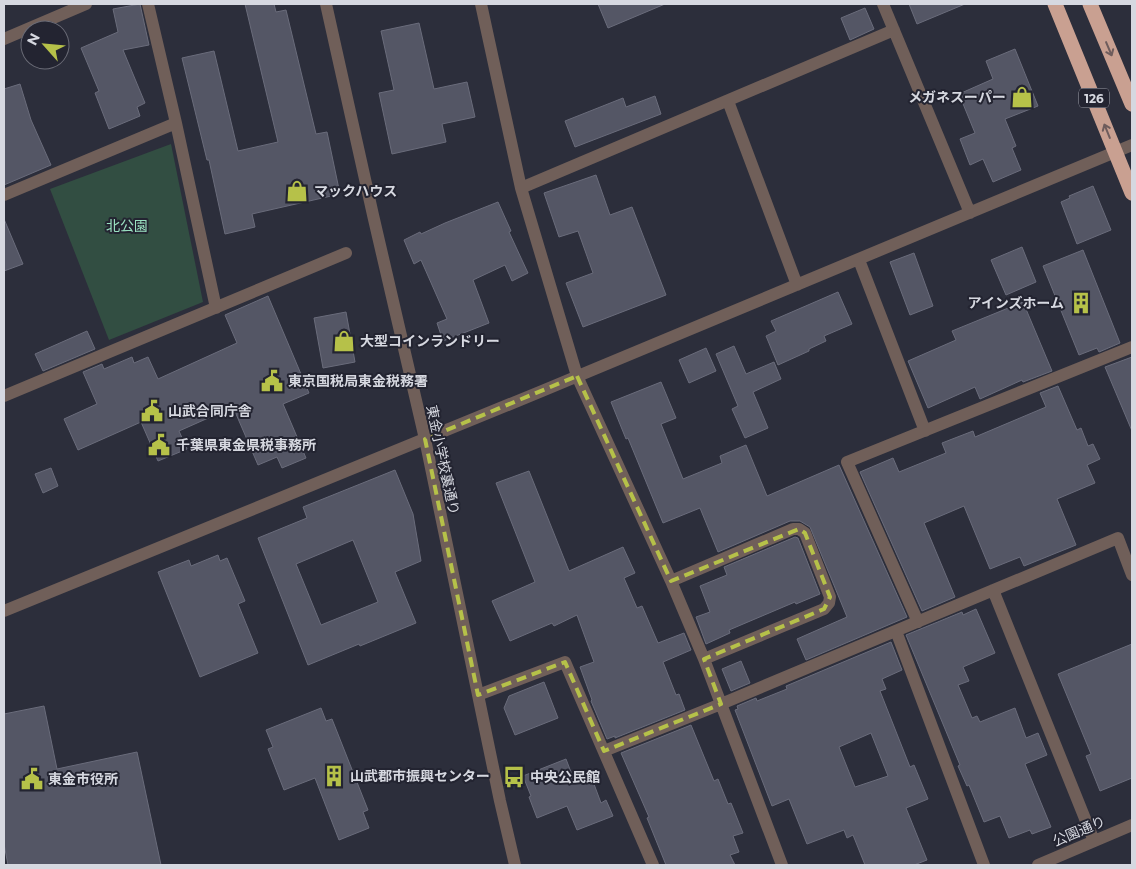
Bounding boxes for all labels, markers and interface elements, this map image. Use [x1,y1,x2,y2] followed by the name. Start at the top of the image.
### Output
[20,20,70,70] north arrow
[23,30,44,48] text: N
[1105,41,1114,56] one-way arrow
[1009,84,1035,110] shop icon: メガネスーパー
[908,88,1006,106] place label: メガネスーパー
[1079,89,1109,108] road number: 126
[1102,124,1112,139] one-way arrow
[284,178,310,204] shop icon: マックハウス
[314,182,397,200] place label: マックハウス
[106,217,148,235] park label: 北公園
[1068,290,1094,316] building icon: アインズホーム
[967,294,1064,312] place label: アインズホーム
[331,328,357,354] shop icon: 大型コインランドリー
[360,332,500,350] place label: 大型コインランドリー
[259,368,285,394] public building icon: 東京国税局東金税務署
[288,372,428,390] place label: 東京国税局東金税務署
[139,398,165,424] public building icon: 山武合同庁舎
[168,402,252,420] place label: 山武合同庁舎
[423,403,463,517] street label: 東金小学校裏通り
[146,432,172,458] public building icon: 千葉県東金県税事務所
[176,436,316,454] place label: 千葉県東金県税事務所
[321,763,347,789] building icon: 山武郡市振興センター
[501,764,527,790] bus stop icon: 中央公民館
[19,766,45,792] public building icon: 東金市役所
[350,767,490,785] place label: 山武郡市振興センター
[530,768,600,786] place label: 中央公民館
[48,770,118,788] place label: 東金市役所
[1050,812,1108,850] street label: 公園通り

